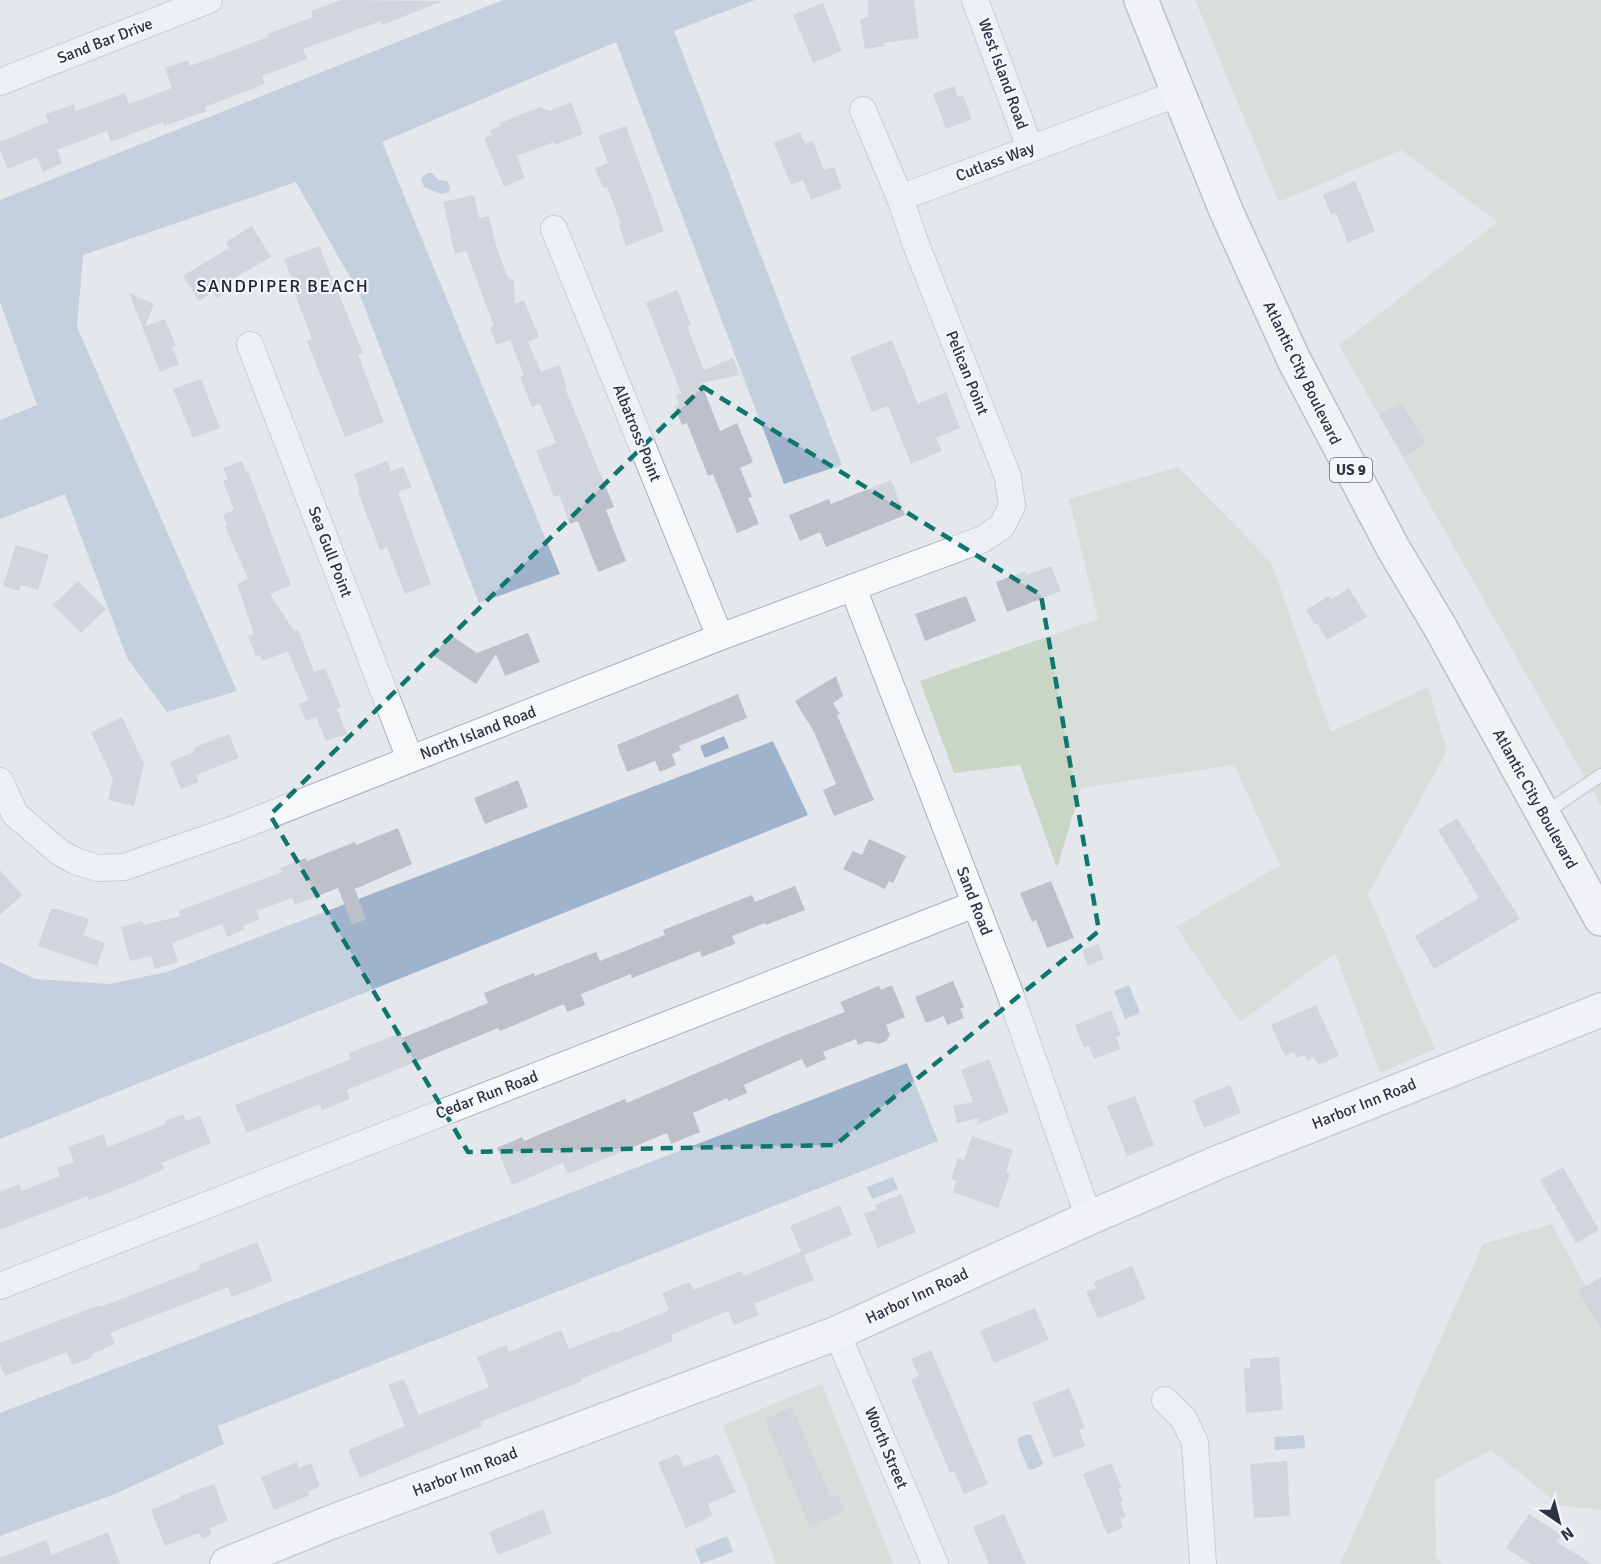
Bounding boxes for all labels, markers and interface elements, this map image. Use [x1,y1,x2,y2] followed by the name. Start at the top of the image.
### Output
[54,14,156,68] street label: Sand Bar Drive
[974,16,1032,132] street label: West Island Road
[953,138,1038,186] street label: Cutlass Way
[197,275,369,297] district label: SANDPIPER BEACH
[1259,298,1345,448] street label: Atlantic City Boulevard
[941,328,993,418] street label: Pelican Point
[608,381,666,485] street label: Albatross Point
[1330,458,1372,482] road number: US 9
[303,504,357,601] street label: Sea Gull Point
[417,702,539,764] street label: North Island Road
[1488,725,1582,873] street label: Atlantic City Boulevard
[952,864,996,938] street label: Sand Road
[433,1066,541,1124] street label: Cedar Run Road
[1309,1074,1419,1134] street label: Harbor Inn Road
[863,1264,971,1328] street label: Harbor Inn Road
[860,1404,912,1492] street label: Worth Street
[410,1443,520,1501] street label: Harbor Inn Road
[1529,1492,1589,1552] north arrow
[1557,1522,1577,1545] text: N

